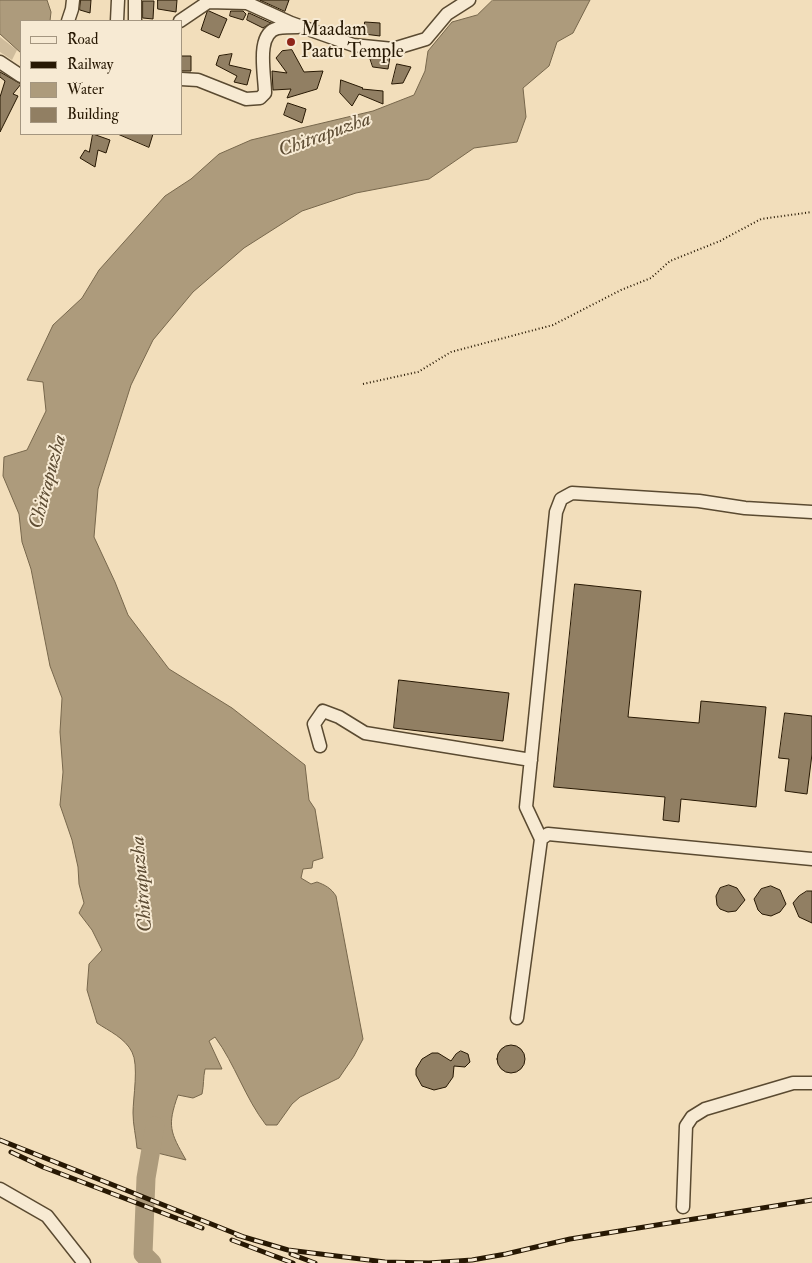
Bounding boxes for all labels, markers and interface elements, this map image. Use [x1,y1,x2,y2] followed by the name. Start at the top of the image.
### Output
[20,20,182,135] legend
[301,20,404,64] place label: Maadam Paatu Temple
[67,30,98,49] text: Road
[285,36,297,48] marker: Maadam Paatu Temple
[67,55,113,74] text: Railway
[67,80,104,99] text: Water
[67,105,119,124] text: Building
[276,108,374,164] water label: Chitrapuzha
[25,432,73,532] water label: Chitrapuzha
[127,835,159,933] water label: Chitrapuzha

